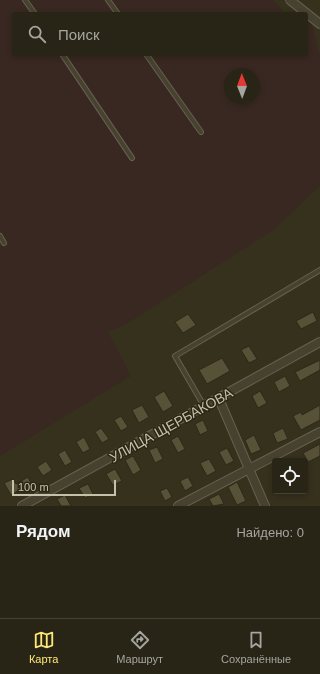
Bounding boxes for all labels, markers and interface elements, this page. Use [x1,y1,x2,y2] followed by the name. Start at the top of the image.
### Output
[12,12,308,56] search box
[26,23,48,45] icon: search
[58,26,100,43] text: Поиск
[224,68,260,104] north arrow
[107,384,236,466] street label: УЛИЦА ЩЕРБАКОВА
[272,458,308,494] map controls
[272,458,308,494] button: locate
[12,478,116,497] scale bar
[18,481,49,493] text: 100 m
[16,522,71,541] text: Рядом
[236,525,304,540] text: Найдено: 0
[29,629,58,665] tab: Карта
[116,629,163,665] tab: Маршрут
[221,629,291,665] tab: Сохранённые

